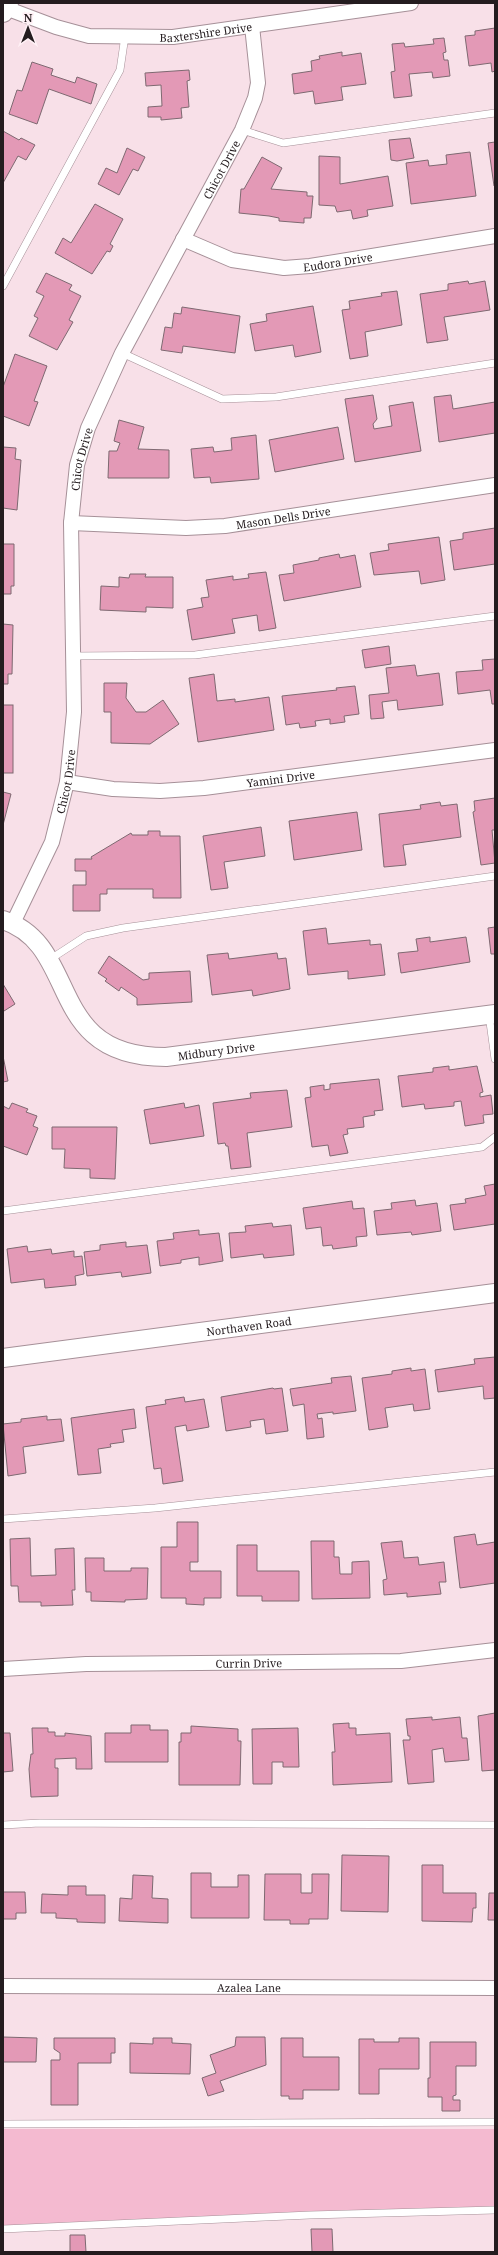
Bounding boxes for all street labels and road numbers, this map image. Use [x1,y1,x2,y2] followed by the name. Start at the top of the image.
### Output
[159,18,253,44] street label: Baxtershire Drive
[199,137,243,201] street label: Chicot Drive
[302,248,374,274] street label: Eudora Drive
[67,425,95,491] street label: Chicot Drive
[235,503,332,532] street label: Mason Dells Drive
[52,749,78,815] street label: Chicot Drive
[245,766,316,790] street label: Yamini Drive
[177,1038,256,1063] street label: Midbury Drive
[205,1312,293,1339] street label: Northaven Road
[215,1655,282,1670] street label: Currin Drive
[217,1979,281,1995] street label: Azalea Lane

